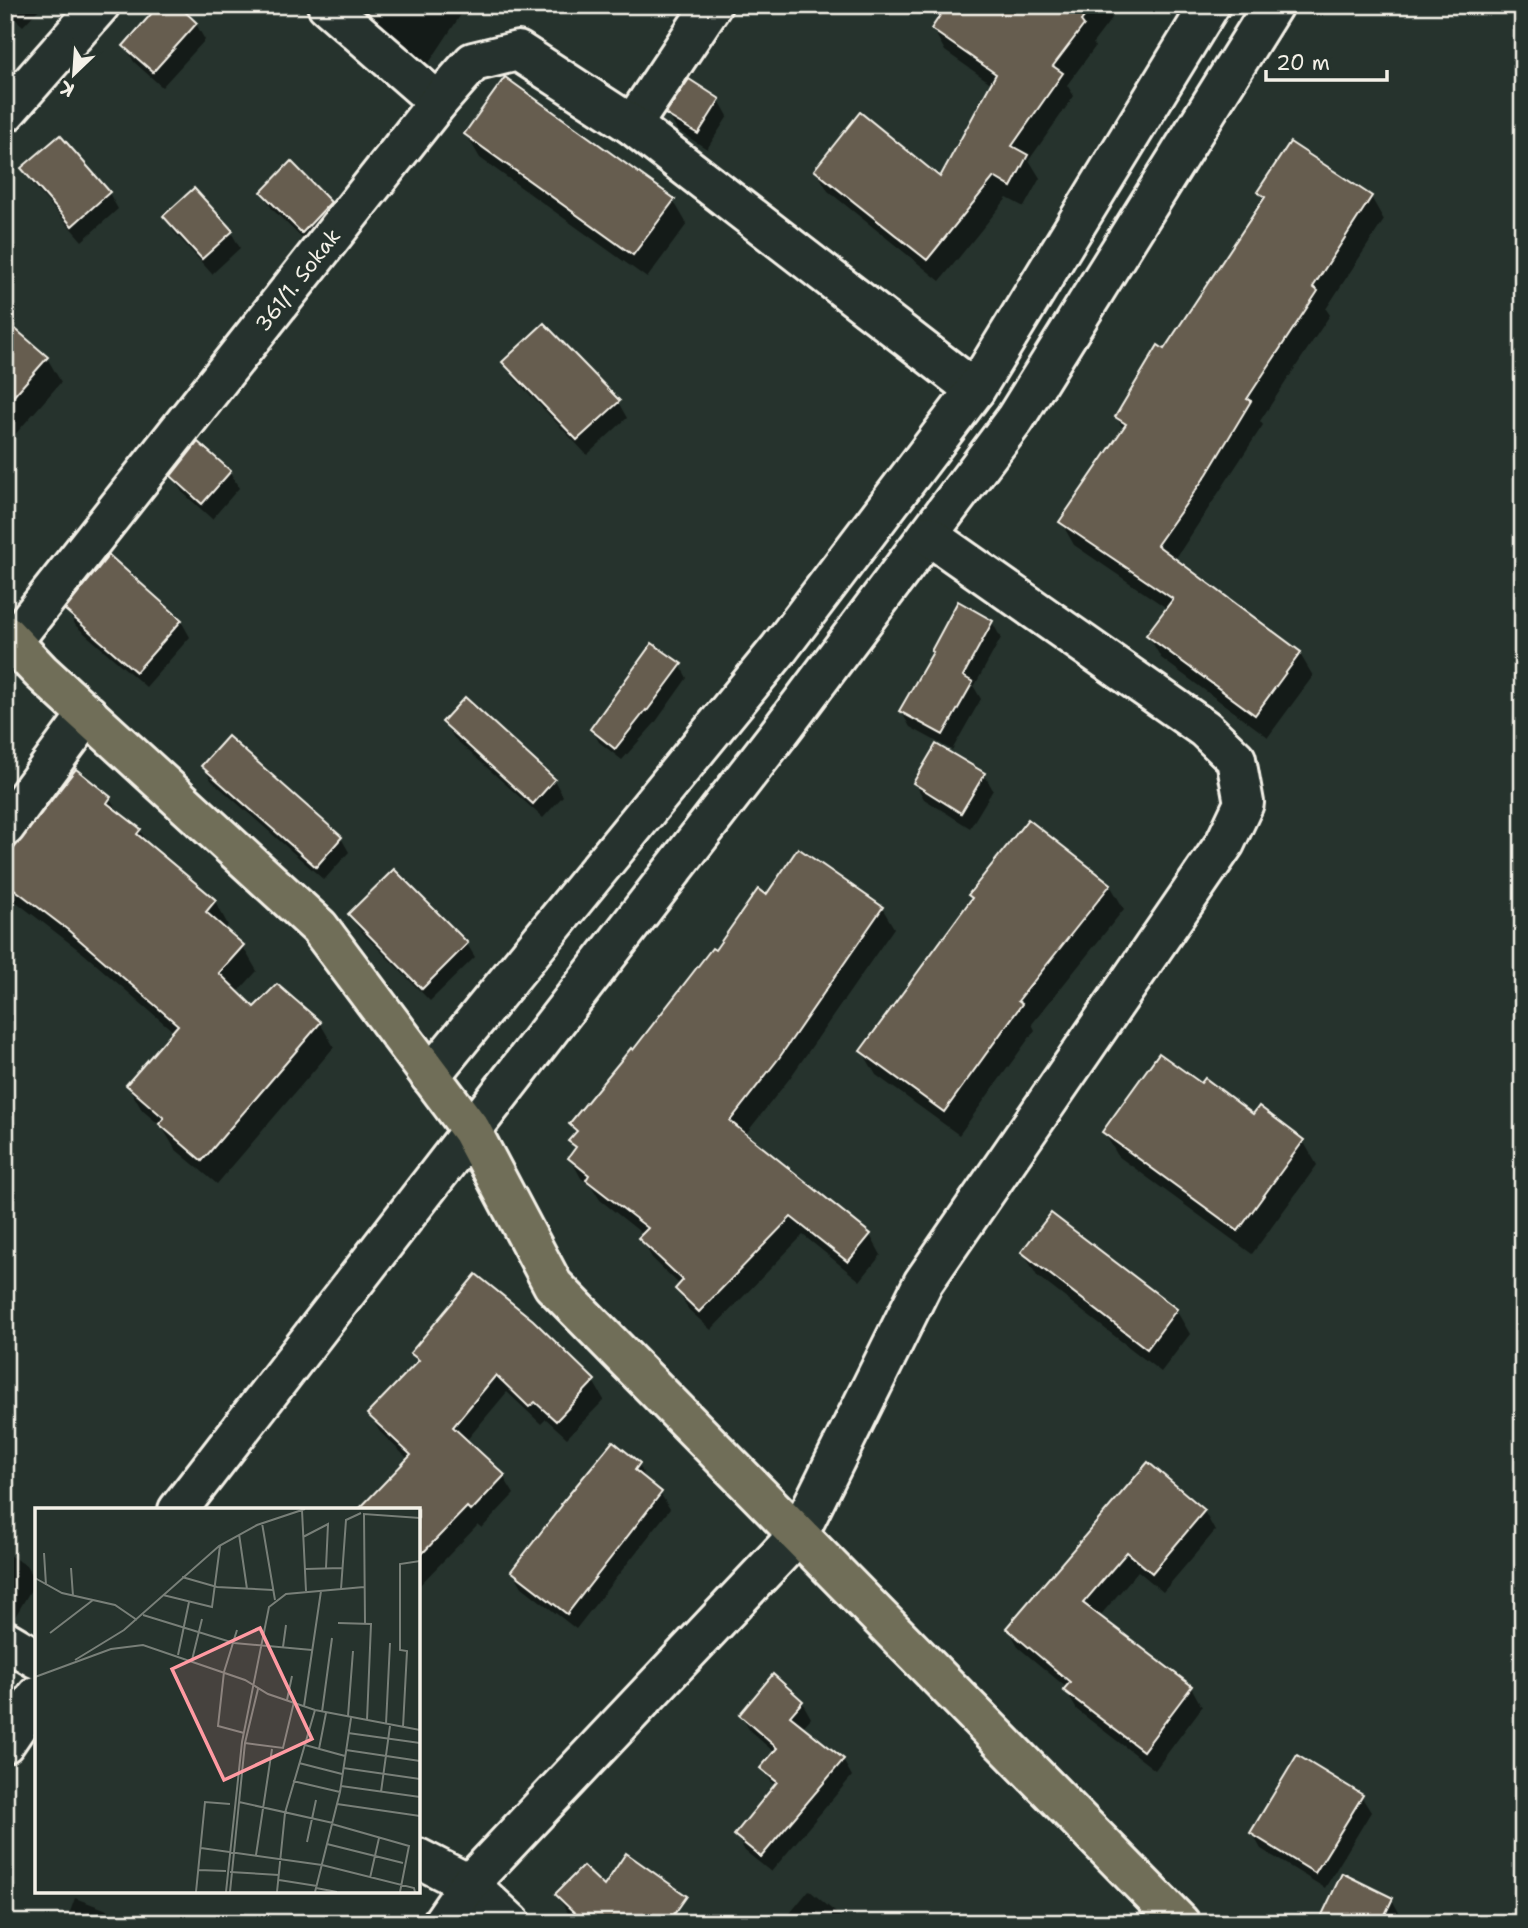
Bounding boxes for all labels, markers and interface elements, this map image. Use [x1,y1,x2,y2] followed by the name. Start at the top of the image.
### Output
[38,38,108,108] north arrow
[1266,38,1386,82] scale bar
[1276,49,1330,77] text: 20 m
[56,75,78,103] text: K
[249,223,347,337] street label: 361/1. Sokak
[35,1508,420,1893] inset map

